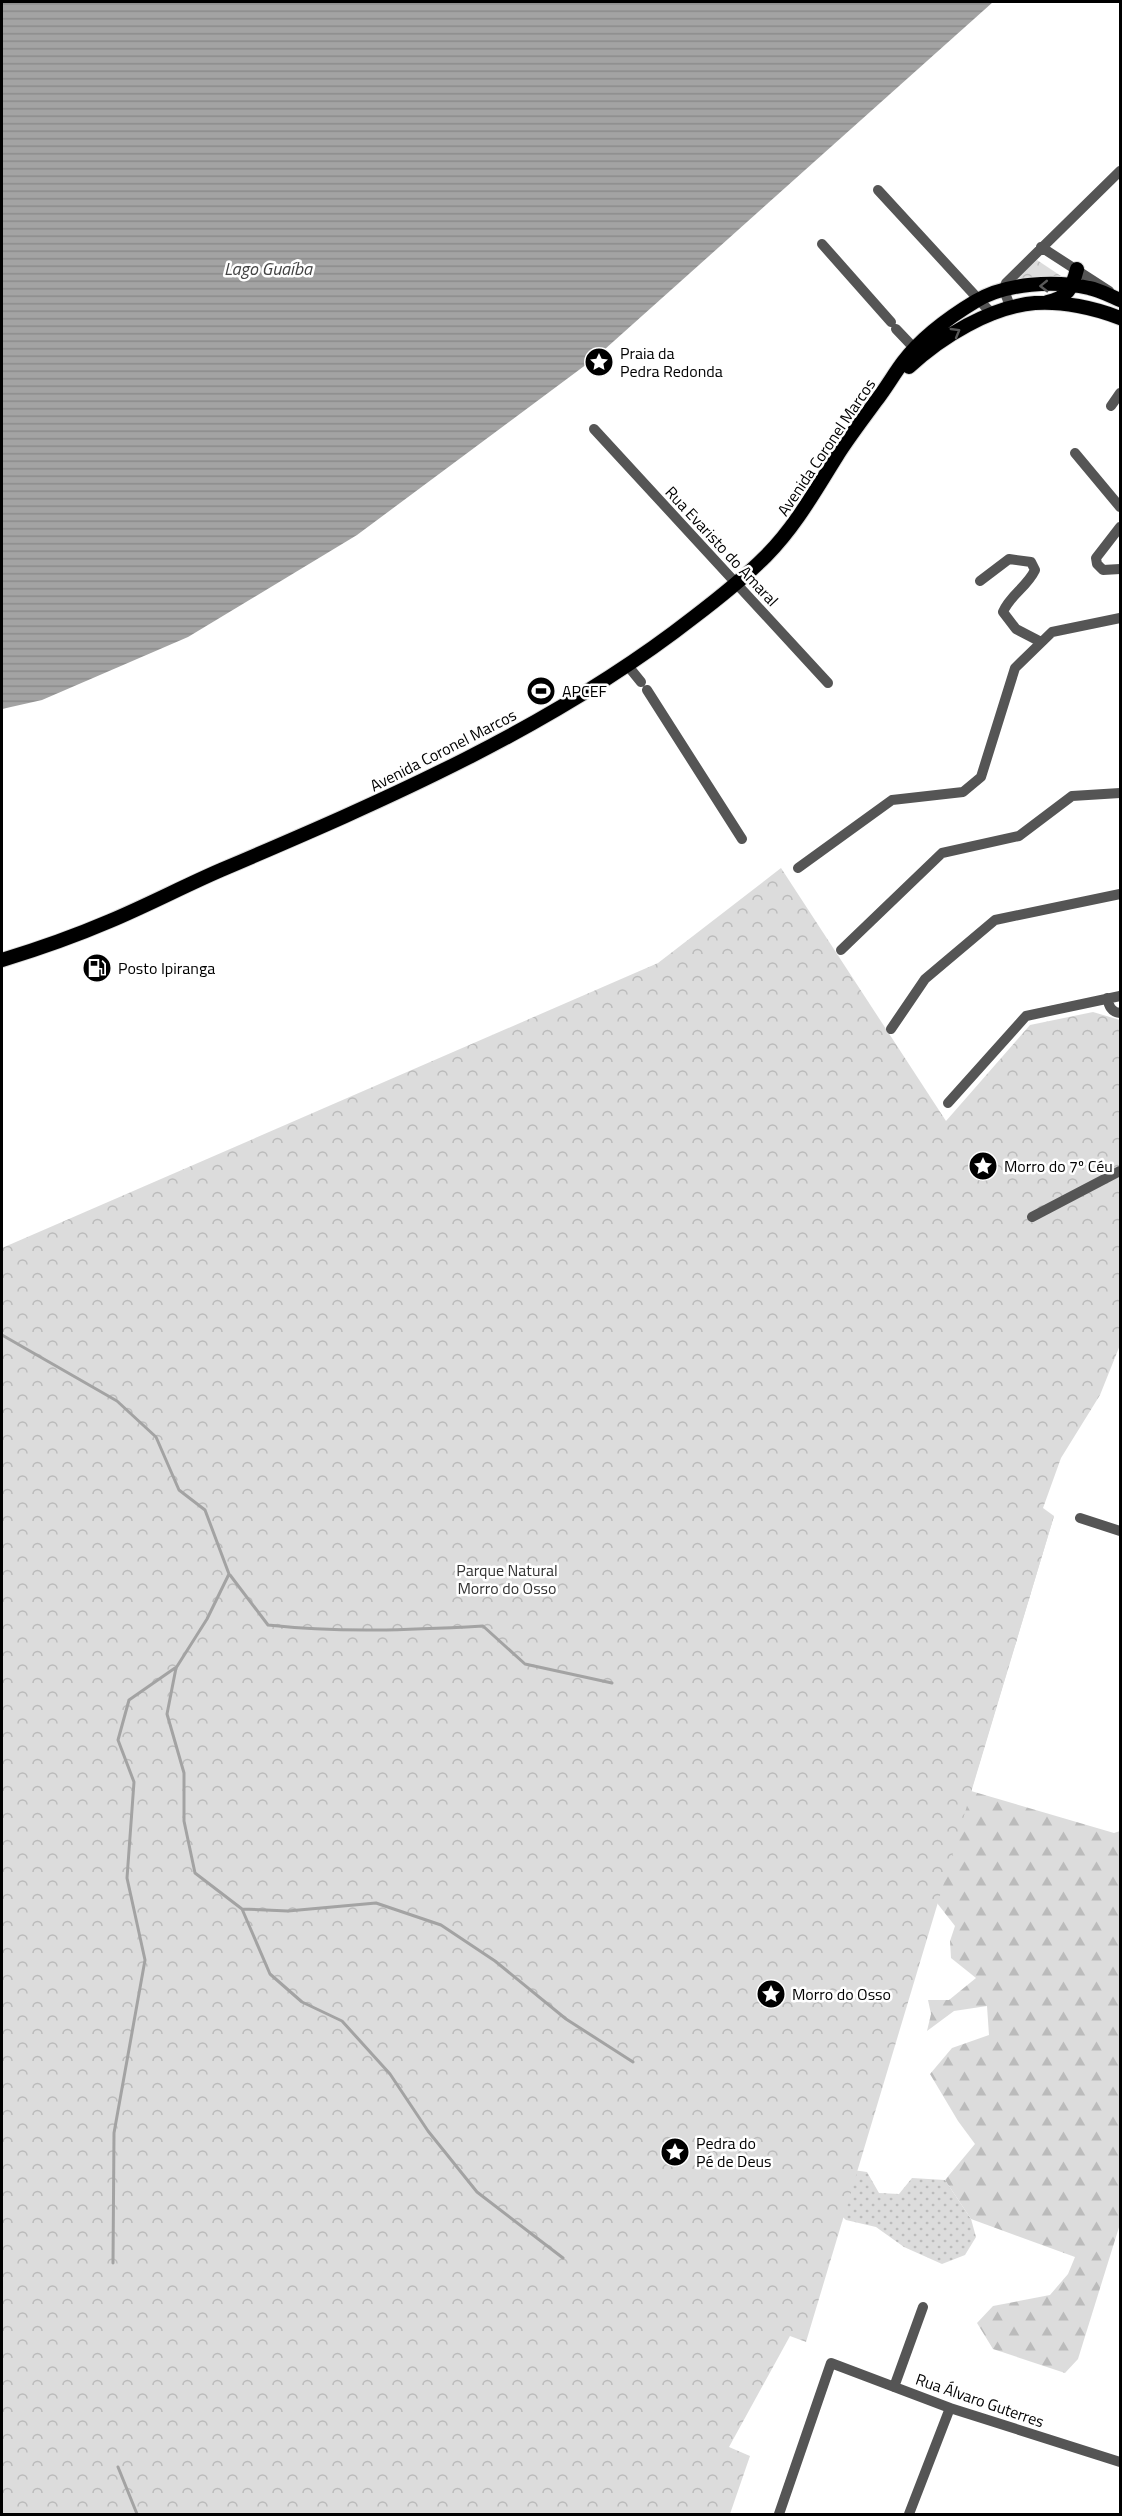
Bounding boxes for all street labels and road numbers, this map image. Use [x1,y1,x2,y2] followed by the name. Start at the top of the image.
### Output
[771,373,881,521] street label: Avenida Coronel Marcos
[660,480,784,612] street label: Rua Evaristo do Amaral
[366,703,520,797] street label: Avenida Coronel Marcos
[913,2367,1047,2433] street label: Rua Álvaro Guterres

